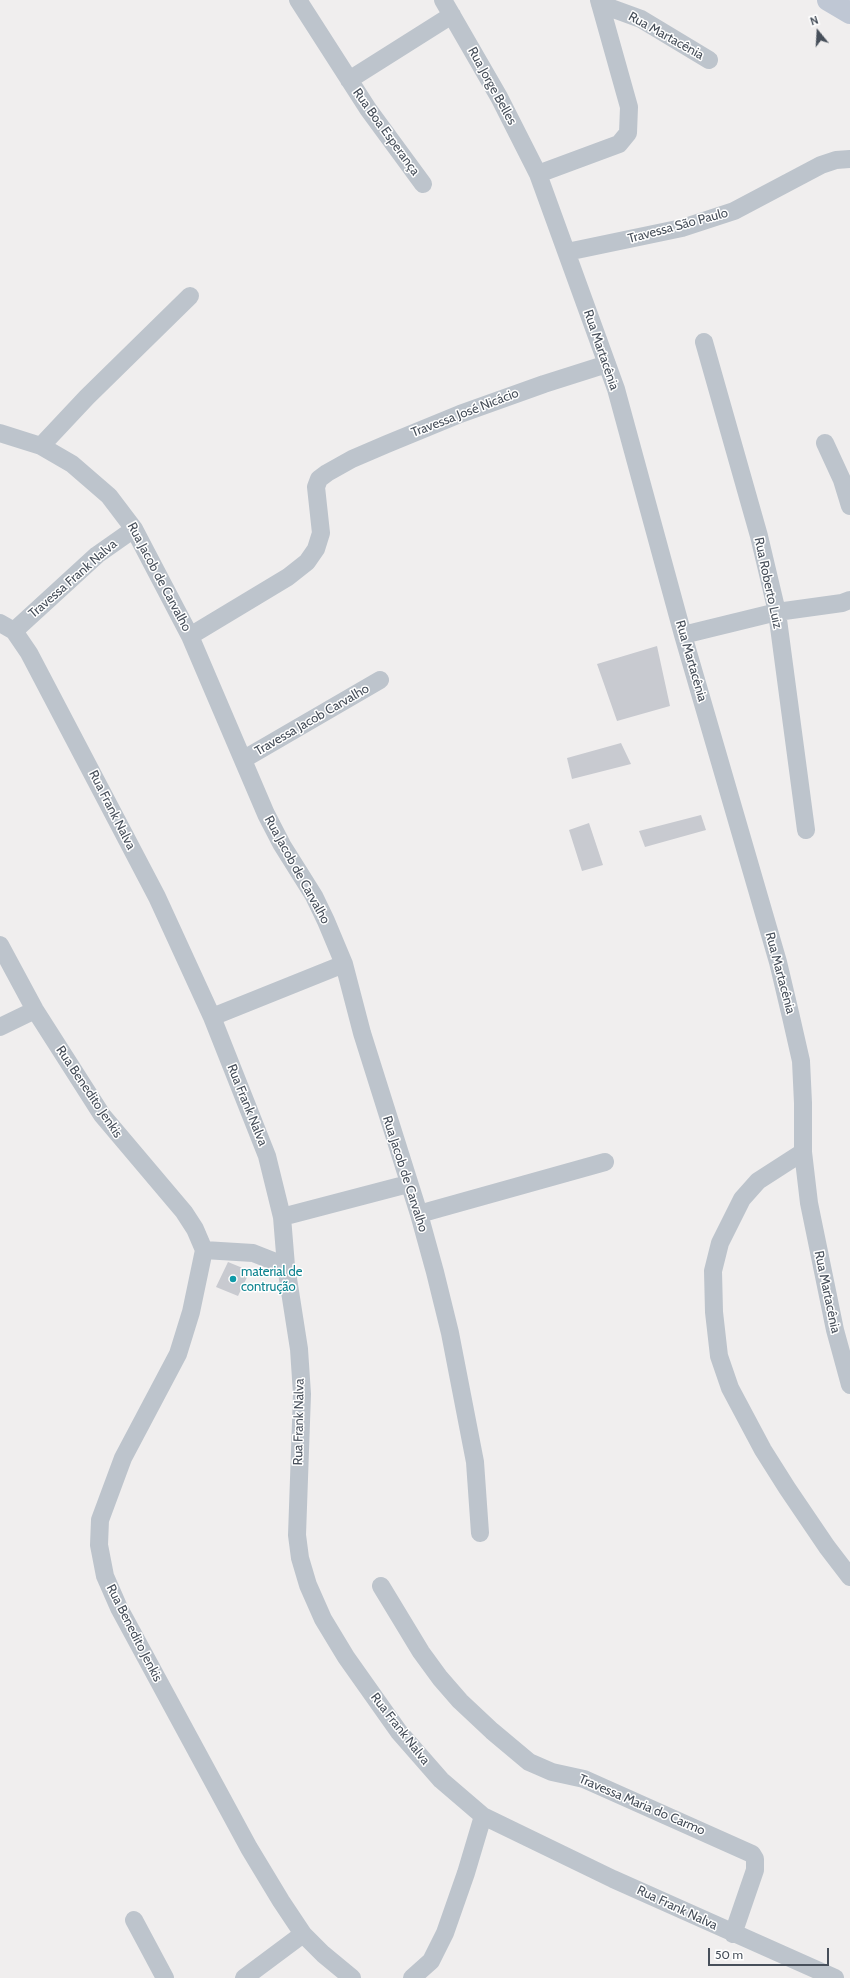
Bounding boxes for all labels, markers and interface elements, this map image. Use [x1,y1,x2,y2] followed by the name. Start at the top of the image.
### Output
[626,9,706,63] street label: Rua Martacênia
[798,12,838,52] north arrow
[808,13,820,28] text: N
[464,44,520,128] street label: Rua Jorge Belles
[349,85,423,179] street label: Rua Boa Esperança
[626,205,730,247] street label: Travessa São Paulo
[580,308,622,392] street label: Rua Martacênia
[409,385,521,441] street label: Travessa José Nicácio
[124,520,194,634] street label: Rua Jacob de Carvalho
[26,536,120,622] street label: Travessa Frank Nalva
[751,536,785,630] street label: Rua Roberto Luiz
[672,619,710,703] street label: Rua Martacênia
[252,681,372,759] street label: Travessa Jacob Carvalho
[85,768,139,852] street label: Rua Frank Nalva
[261,813,333,927] street label: Rua Jacob de Carvalho
[762,930,798,1016] street label: Rua Martacênia
[53,1043,125,1141] street label: Rua Benedito Jenkis
[223,1062,271,1148] street label: Rua Frank Nalva
[379,1114,431,1234] street label: Rua Jacob de Carvalho
[811,1249,843,1335] street label: Rua Martacênia
[241,1264,302,1295] place label: material de contrução
[228,1274,238,1284] marker: material de contrução
[290,1378,308,1466] street label: Rua Frank Nalva
[103,1582,165,1684] street label: Rua Benedito Jenkis
[367,1690,433,1768] street label: Rua Frank Nalva
[577,1771,707,1839] street label: Travessa Maria do Carmo
[634,1883,720,1933] street label: Rua Frank Nalva
[710,1940,831,1966] scale bar
[715,1947,743,1962] text: 50 m

